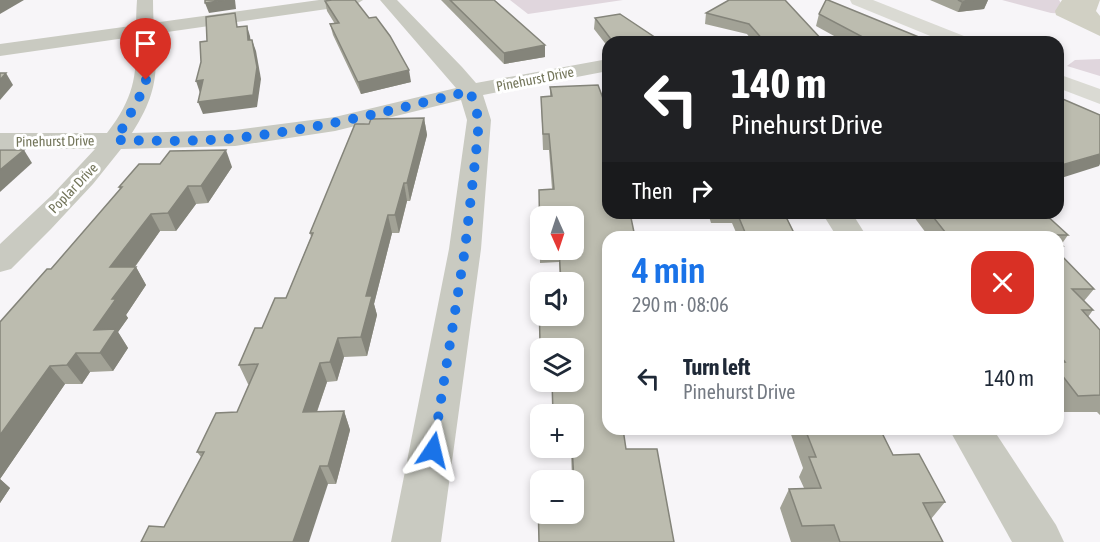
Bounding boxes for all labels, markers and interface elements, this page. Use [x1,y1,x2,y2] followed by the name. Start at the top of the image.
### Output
[120,18,171,80] pin
[129,27,162,60] icon: arrive
[731,59,826,107] text: 140 m
[632,60,710,138] icon: left
[495,64,575,94] street label: Pinehurst Drive
[731,109,883,140] text: Pinehurst Drive
[16,132,94,150] street label: Pinehurst Drive
[45,160,101,216] street label: Poplar Drive
[685,174,718,207] icon: right
[632,178,673,204] text: Then
[530,206,584,260] north arrow
[530,206,584,524] map controls
[632,249,706,291] text: 4 min
[971,251,1034,314] button: close
[530,272,584,326] button: sound
[632,293,729,316] text: 290 m · 08:06
[530,338,584,392] button: layers
[683,354,750,380] text: Turn left
[632,362,665,395] icon: left
[984,365,1034,391] text: 140 m
[683,380,795,403] text: Pinehurst Drive
[530,404,584,458] button: +
[401,418,465,482] position arrow
[530,470,584,524] button: −

